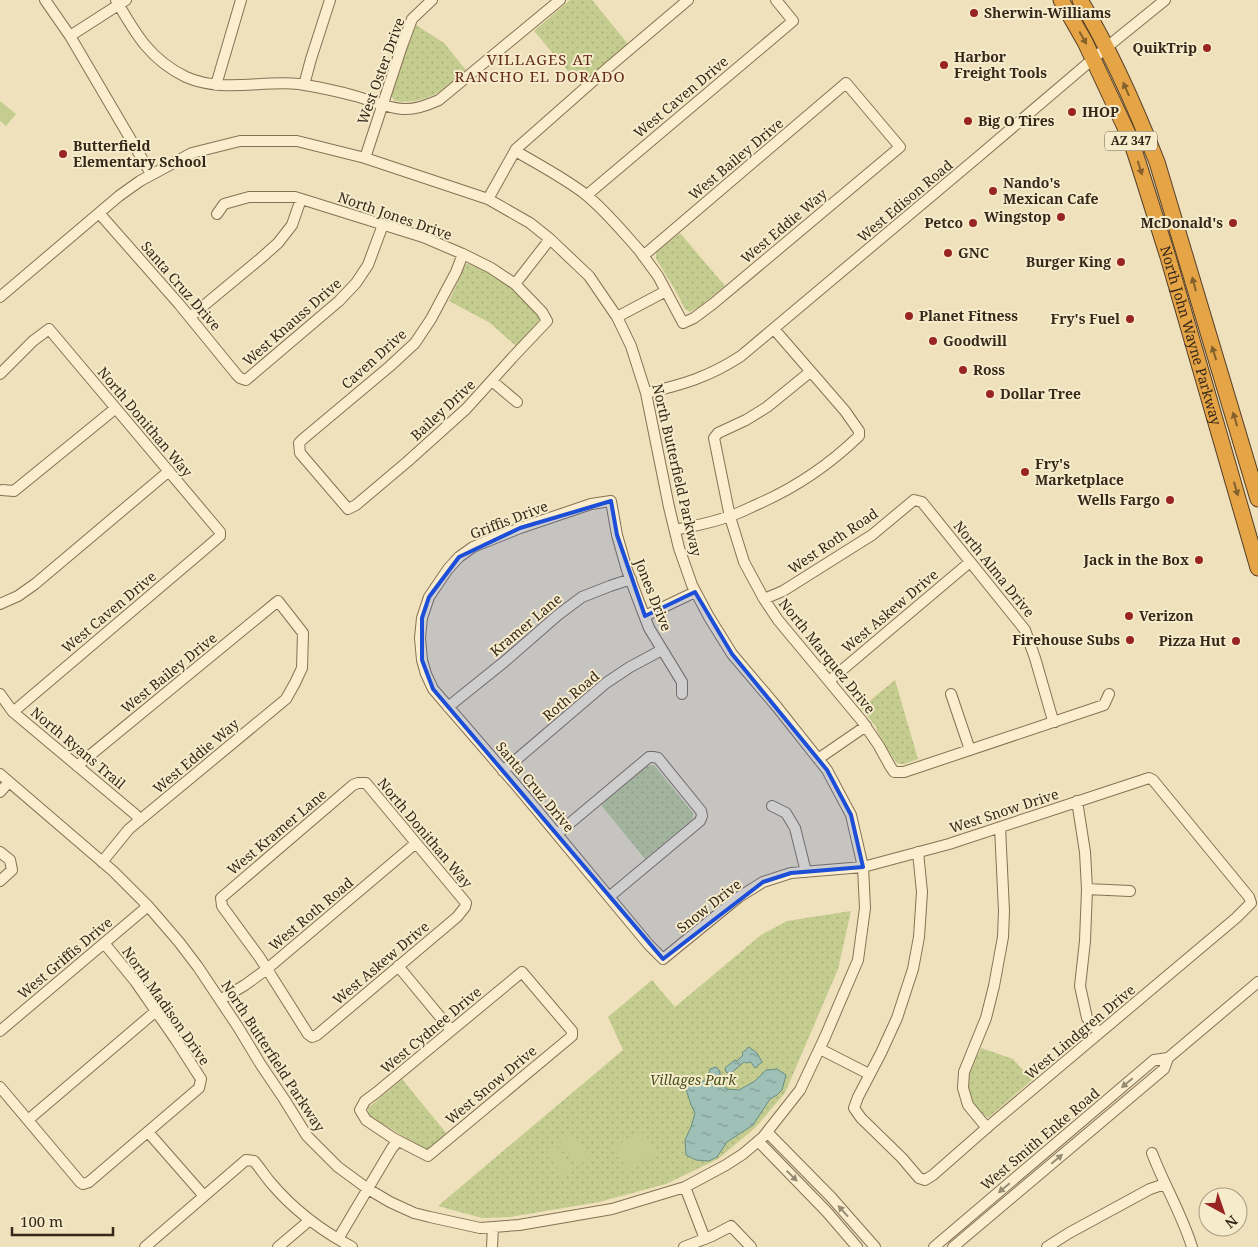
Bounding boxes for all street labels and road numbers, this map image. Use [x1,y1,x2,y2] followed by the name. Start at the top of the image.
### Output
[352,15,409,127] street label: West Oster Drive
[629,51,732,142] street label: West Caven Drive
[684,113,787,204] street label: West Bailey Drive
[1105,132,1157,150] road number: AZ 347
[853,155,957,246] street label: West Edison Road
[737,184,831,267] street label: West Eddie Way
[336,187,455,244] street label: North Jones Drive
[137,237,226,334] street label: Santa Cruz Drive
[1156,243,1226,427] street label: North John Wayne Parkway
[238,273,345,370] street label: West Knauss Drive
[337,324,410,393] street label: Caven Drive
[94,363,197,481] street label: North Donithan Way
[406,375,479,444] street label: Bailey Drive
[648,382,707,558] street label: North Butterfield Parkway
[467,496,550,543] street label: Griffis Drive
[784,503,882,578] street label: West Roth Road
[950,517,1039,621] street label: North Alma Drive
[630,555,677,634] street label: Jones Drive
[837,565,942,657] street label: West Askew Drive
[57,566,160,657] street label: West Caven Drive
[486,589,566,660] street label: Kramer Lane
[775,594,880,717] street label: North Marquez Drive
[117,628,220,717] street label: West Bailey Drive
[538,666,603,725] street label: Roth Road
[27,702,130,793] street label: North Ryans Trail
[149,714,243,797] street label: West Eddie Way
[492,737,579,836] street label: Santa Cruz Drive
[374,774,477,892] street label: North Donithan Way
[223,784,330,879] street label: West Kramer Lane
[947,784,1061,837] street label: West Snow Drive
[264,872,357,955] street label: West Roth Road
[672,874,745,937] street label: Snow Drive
[13,912,116,1003] street label: West Griffis Drive
[328,917,433,1009] street label: West Askew Drive
[118,943,215,1069] street label: North Madison Drive
[217,976,330,1135] street label: North Butterfield Parkway
[1021,980,1139,1083] street label: West Lindgren Drive
[376,982,485,1077] street label: West Cydnee Drive
[441,1041,540,1128] street label: West Snow Drive
[976,1083,1103,1194] street label: West Smith Enke Road

